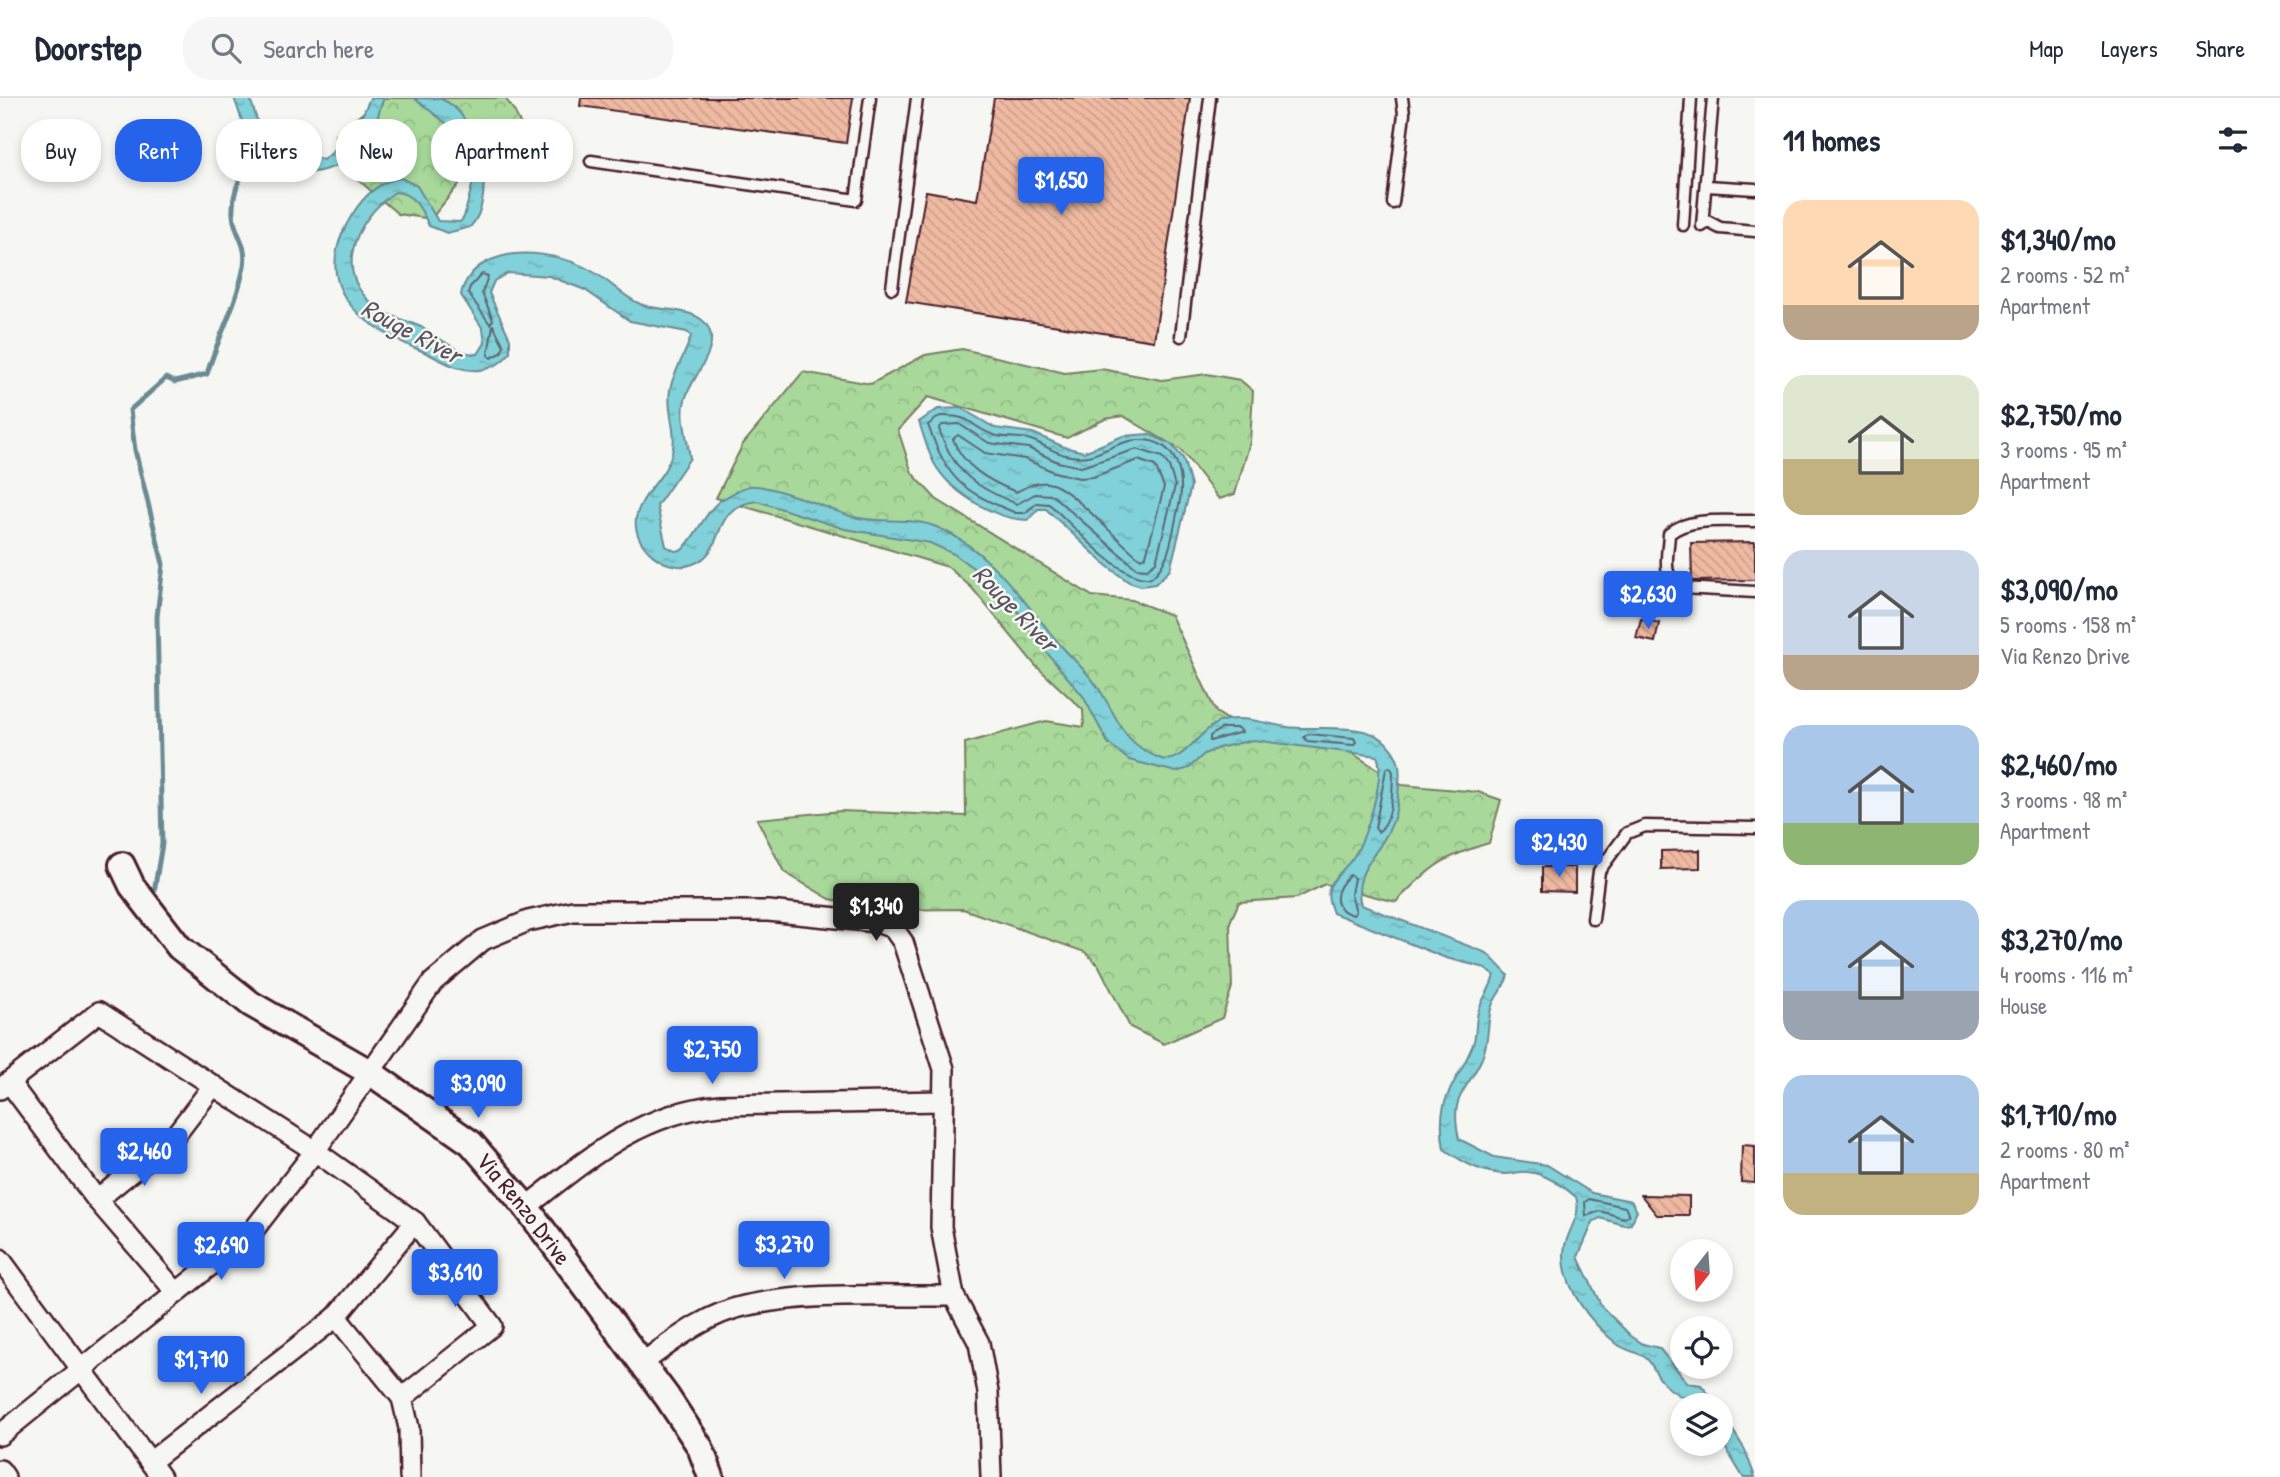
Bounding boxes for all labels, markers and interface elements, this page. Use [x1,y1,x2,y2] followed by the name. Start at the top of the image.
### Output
[183,17,673,80] search box
[35,26,141,70] text: Doorstep
[207,29,245,67] icon: search
[263,31,374,66] text: Search here
[2029,32,2063,64] text: Map
[2101,32,2158,64] text: Layers
[2196,32,2245,64] text: Share
[21,119,101,182] chip: Buy
[115,119,202,182] chip: Rent
[216,119,322,182] chip: Filters
[336,119,417,182] chip: New
[431,119,573,182] chip: Apartment
[1783,120,1880,160] text: 11 homes
[2214,121,2252,159] icon: filters
[1004,158,1118,217] pin: $1,650
[1034,164,1088,195] text: $1,650
[2000,219,2115,259] text: $1,340/mo
[1839,228,1923,312] icon: home
[2000,259,2130,290] text: 2 rooms · 52 m²
[355,290,471,374] water label: Rouge River
[2000,290,2090,321] text: Apartment
[2000,394,2121,434] text: $2,750/mo
[1839,403,1923,487] icon: home
[2000,434,2127,465] text: 3 rooms · 95 m²
[2000,465,2090,496] text: Apartment
[965,557,1069,662] water label: Rouge River
[2000,569,2118,609] text: $3,090/mo
[1591,572,1705,631] pin: $2,630
[1620,578,1676,609] text: $2,630
[1839,578,1923,662] icon: home
[2000,609,2136,640] text: 5 rooms · 158 m²
[2000,640,2130,671] text: Via Renzo Drive
[2000,744,2117,784] text: $2,460/mo
[1839,753,1923,837] icon: home
[2000,784,2127,815] text: 3 rooms · 98 m²
[2000,815,2090,846] text: Apartment
[1502,820,1616,879] pin: $2,430
[1531,826,1587,857] text: $2,430
[819,884,933,943] pin: $1,340
[849,890,903,921] text: $1,340
[2000,919,2122,959] text: $3,270/mo
[1839,928,1923,1012] icon: home
[2000,959,2133,990] text: 4 rooms · 116 m²
[2000,990,2047,1021] text: House
[655,1026,769,1086] pin: $2,750
[683,1033,741,1064] text: $2,750
[421,1060,535,1120] pin: $3,090
[450,1067,506,1098] text: $3,090
[2000,1094,2117,1134] text: $1,710/mo
[1839,1103,1923,1187] icon: home
[87,1128,201,1188] pin: $2,460
[2000,1134,2130,1165] text: 2 rooms · 80 m²
[116,1135,172,1166] text: $2,460
[470,1145,580,1271] street label: Via Renzo Drive
[2000,1165,2090,1196] text: Apartment
[164,1222,278,1282] pin: $2,690
[727,1222,841,1281] pin: $3,270
[754,1228,814,1259] text: $3,270
[194,1229,249,1260] text: $2,690
[1670,1239,1732,1302] north arrow
[1670,1239,1733,1456] map controls
[398,1250,512,1309] pin: $3,610
[428,1256,482,1287] text: $3,610
[1670,1316,1733,1379] button: locate
[144,1336,258,1396] pin: $1,710
[174,1343,228,1374] text: $1,710
[1670,1393,1733,1456] button: layers

